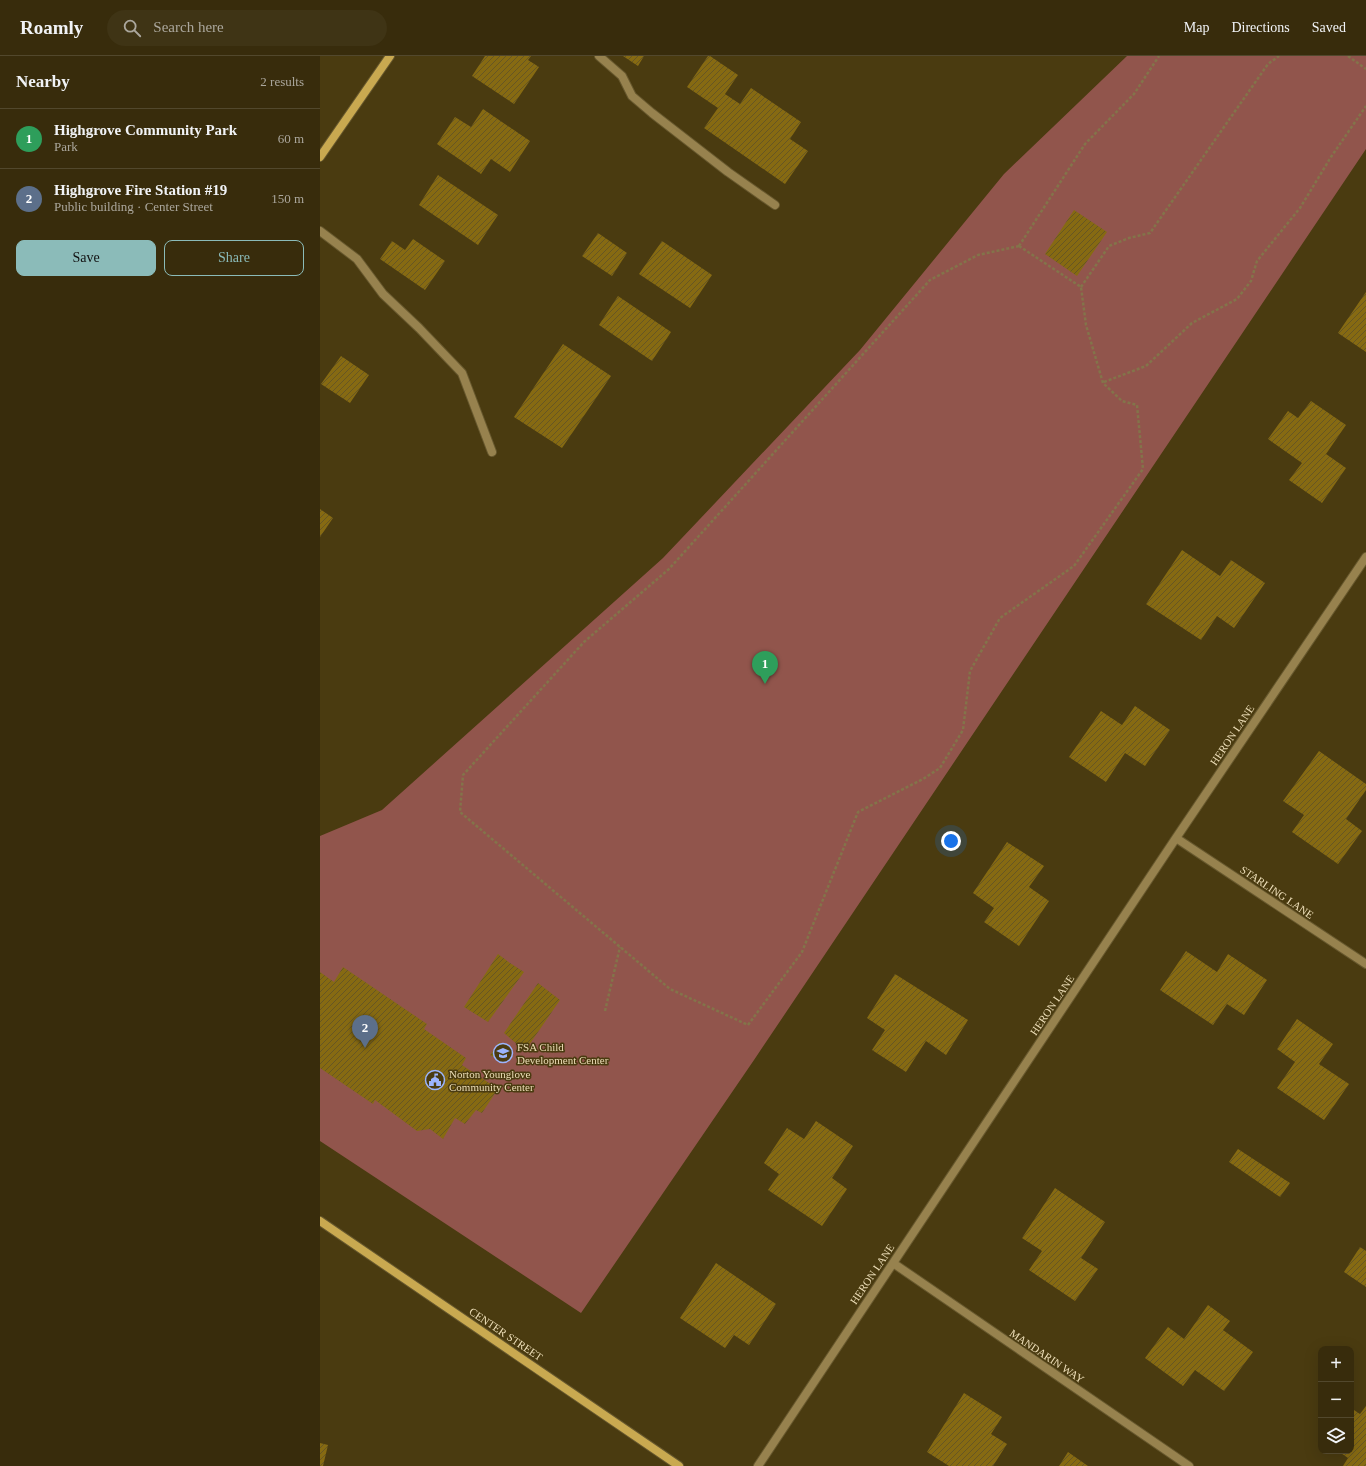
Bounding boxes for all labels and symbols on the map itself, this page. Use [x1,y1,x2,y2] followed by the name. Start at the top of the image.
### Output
[752,651,778,684] pin: 1
[1207,702,1257,767] street label: HERON LANE
[941,831,961,851] your location
[1238,863,1316,921] street label: STARLING LANE
[1027,972,1077,1037] street label: HERON LANE
[352,1015,378,1048] pin: 2
[517,1041,609,1066] place label: FSA Child Development Center
[492,1042,514,1064] school or university icon: FSA Child Development Center
[449,1068,534,1093] place label: Norton Younglove Community Center
[424,1069,446,1091] public building icon: Norton Younglove Community Center
[847,1241,897,1306] street label: HERON LANE
[467,1305,545,1363] street label: CENTER STREET
[1008,1327,1087,1385] street label: MANDARIN WAY

